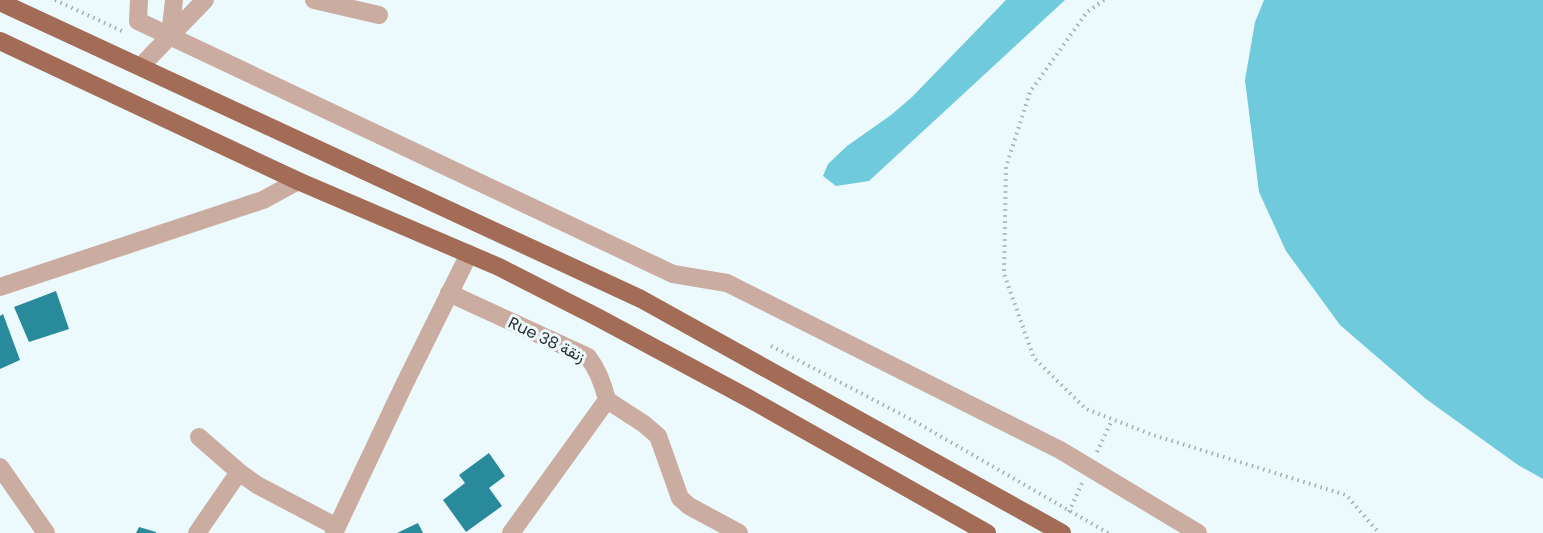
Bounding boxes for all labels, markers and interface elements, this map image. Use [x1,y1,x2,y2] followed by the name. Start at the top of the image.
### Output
[504,311,589,368] street label: Rue 38 زنقة

